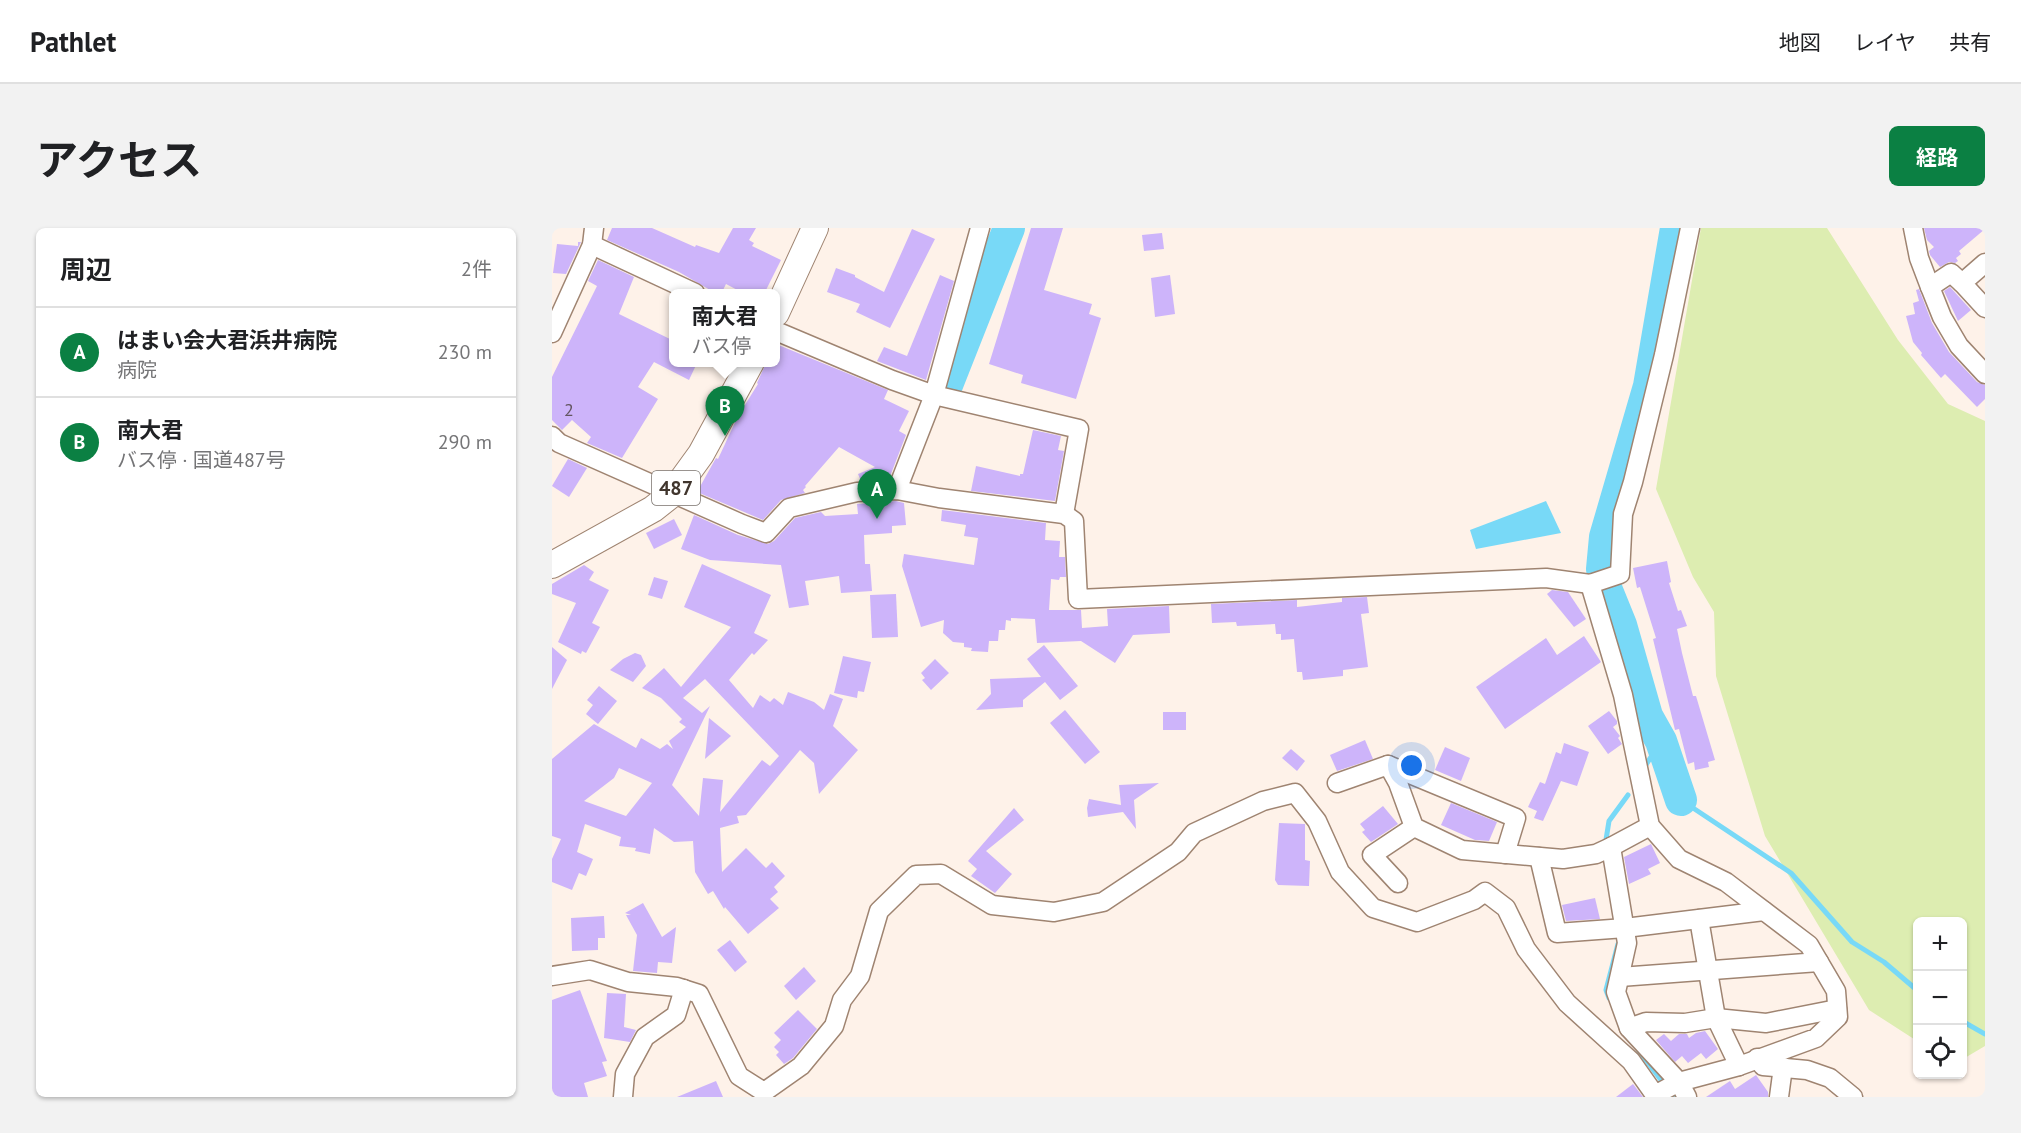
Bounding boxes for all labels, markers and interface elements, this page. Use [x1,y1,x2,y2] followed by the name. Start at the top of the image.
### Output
[30,23,116,60] text: Pathlet
[1779,29,1821,56] text: 地図
[1854,29,1916,56] text: レイヤ
[1949,29,1991,56] text: 共有
[1889,126,1985,186] button: 経路
[36,132,202,187] text: アクセス
[60,253,112,286] text: 周辺
[461,256,492,282] text: 2件
[669,289,780,367] popup
[691,302,758,330] text: 南大君
[117,326,337,354] text: はまい会大君浜井病院
[691,333,751,359] text: バス停
[73,339,86,365] text: A
[438,339,492,365] text: 230 m
[117,357,157,383] text: 病院
[706,386,744,436] pin: B
[564,398,574,421] house number: 2
[117,416,183,444] text: 南大君
[74,429,85,455] text: B
[438,429,492,455] text: 290 m
[117,447,286,473] text: バス停 · 国道487号
[858,470,896,519] pin: A
[652,471,700,505] road number: 487
[1397,751,1426,780] your location
[1913,917,1967,1079] map controls
[1913,917,1967,971] button: +
[1913,971,1967,1025] button: −
[1913,1025,1967,1079] button: locate

